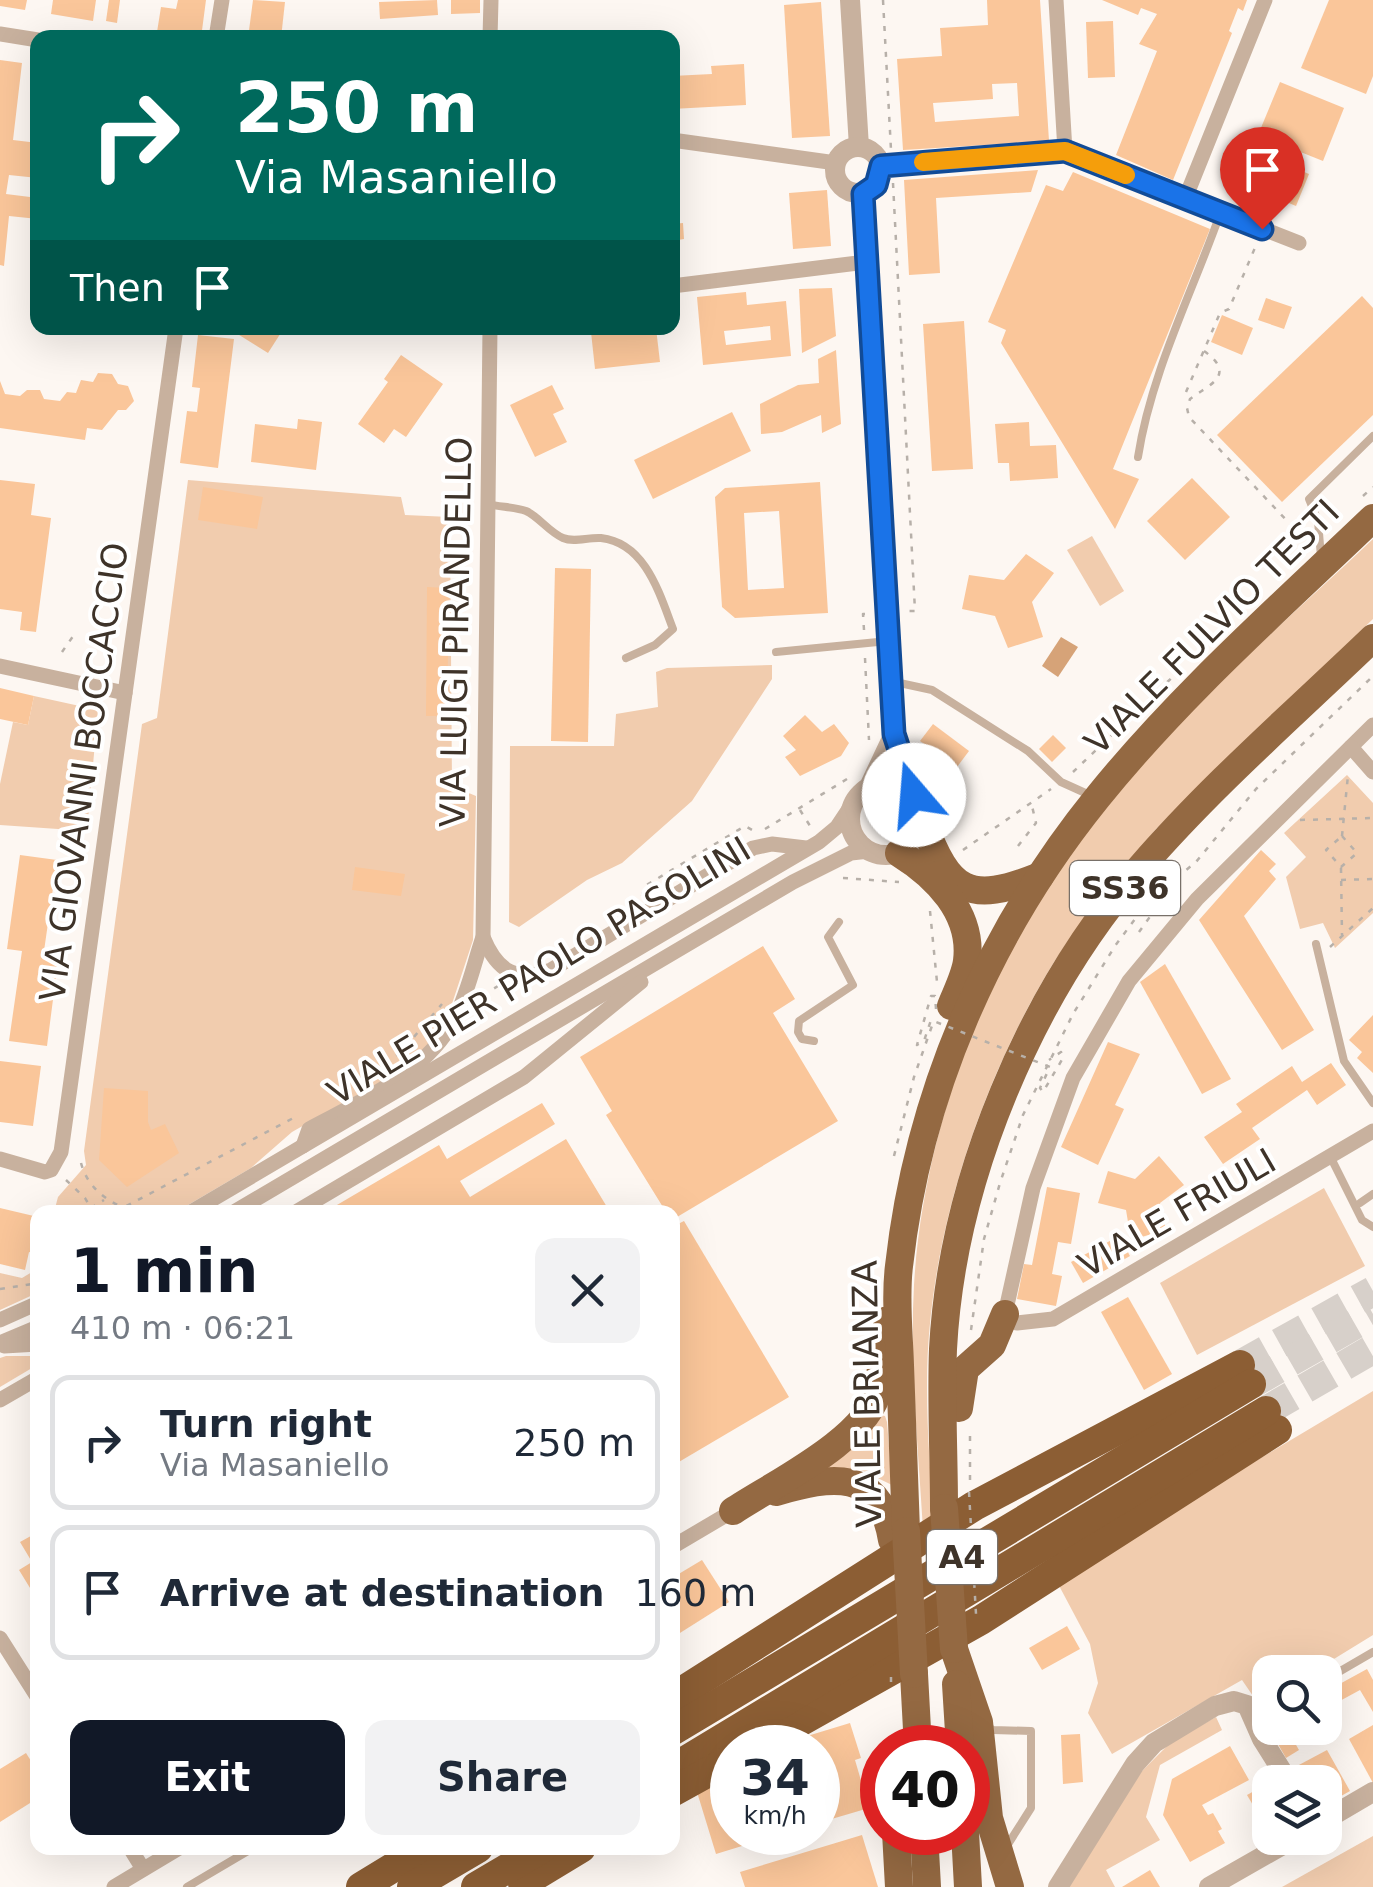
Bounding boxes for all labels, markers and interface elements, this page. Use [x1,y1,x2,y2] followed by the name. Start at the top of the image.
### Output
[235,67,478,149] text: 250 m
[70,70,200,200] icon: right
[1220,127,1305,230] pin
[1235,142,1290,197] icon: arrive
[235,151,558,204] text: Via Masaniello
[185,260,240,315] icon: arrive
[70,266,165,310] text: Then
[433,436,479,828] street label: VIA LUIGI PIRANDELLO
[1077,492,1347,762] street label: VIALE FULVIO TESTI
[32,540,136,1004] street label: VIA GIOVANNI BOCCACCIO
[862,743,966,847] position arrow
[321,829,757,1113] street label: VIALE PIER PAOLO PASOLINI
[1070,861,1180,915] road number: SS36
[1071,1140,1283,1286] street label: VIALE FRIULI
[70,1236,258,1306] text: 1 min
[535,1238,640,1343] button: close
[845,1260,889,1528] street label: VIALE BRIANZA
[70,1309,295,1347] text: 410 m · 06:21
[160,1402,372,1446] text: Turn right
[75,1415,130,1470] icon: right
[513,1421,635,1465] text: 250 m
[160,1446,390,1484] text: Via Masaniello
[927,1530,997,1584] road number: A4
[75,1565,130,1620] icon: arrive
[160,1571,605,1615] text: Arrive at destination
[635,1571,756,1615] text: 160 m
[1252,1655,1342,1855] map controls
[1252,1655,1342,1745] button: search
[70,1720,345,1835] button: Exit
[365,1720,640,1835] button: Share
[860,1725,990,1855] speed limit sign: 40
[740,1749,810,1807] text: 34
[1252,1765,1342,1855] button: layers
[743,1801,807,1830] text: km/h

